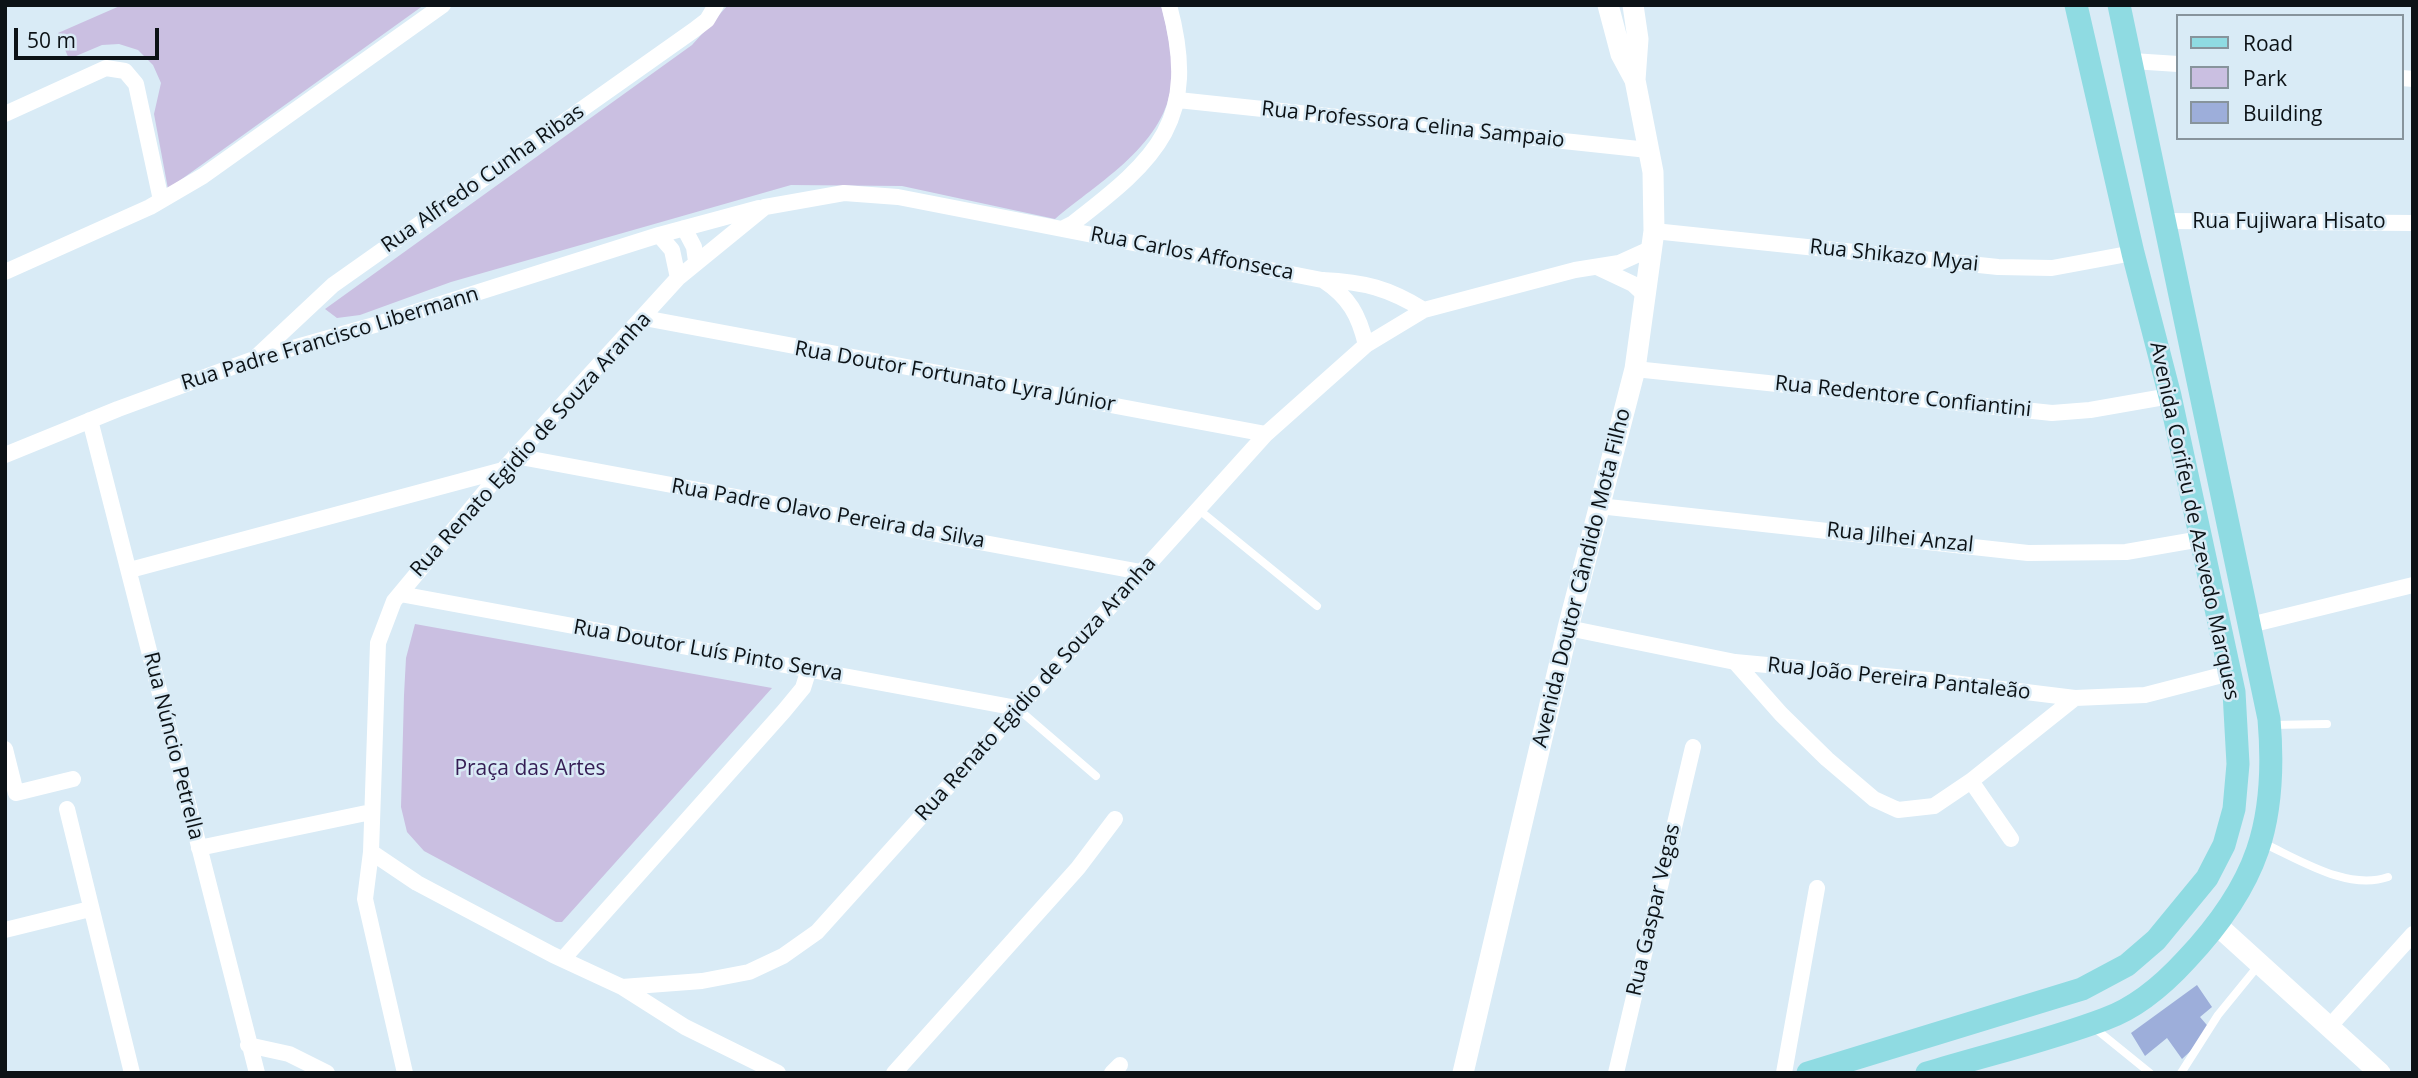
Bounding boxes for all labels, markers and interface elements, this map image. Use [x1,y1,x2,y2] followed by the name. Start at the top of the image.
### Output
[18,14,163,58] scale bar
[2176,14,2404,140] legend
[27,26,76,54] text: 50 m
[2243,29,2293,57] text: Road
[2243,64,2287,92] text: Park
[1260,97,1566,153] street label: Rua Professora Celina Sampaio
[377,99,589,259] street label: Rua Alfredo Cunha Ribas
[2243,99,2322,127] text: Building
[2192,209,2386,235] street label: Rua Fujiwara Hisato
[1088,222,1296,286] street label: Rua Carlos Affonseca
[1808,235,1980,277] street label: Rua Shikazo Myai
[178,282,482,396] street label: Rua Padre Francisco Libermann
[405,307,657,583] street label: Rua Renato Egidio de Souza Aranha
[793,336,1117,418] street label: Rua Doutor Fortunato Lyra Júnior
[2144,340,2244,702] street label: Avenida Corifeu de Azevedo Marques
[1773,371,2033,423] street label: Rua Redentore Confiantini
[1528,406,1636,750] street label: Avenida Doutor Cândido Mota Filho
[669,474,987,554] street label: Rua Padre Olavo Pereira da Silva
[1825,518,1975,558] street label: Rua Jilhei Anzal
[910,551,1162,827] street label: Rua Renato Egidio de Souza Aranha
[571,615,845,687] street label: Rua Doutor Luís Pinto Serva
[137,650,209,842] street label: Rua Núncio Petrella
[1766,653,2032,705] street label: Rua João Pereira Pantaleão
[454,756,606,782] park label: Praça das Artes
[1622,821,1686,999] street label: Rua Gaspar Vegas

